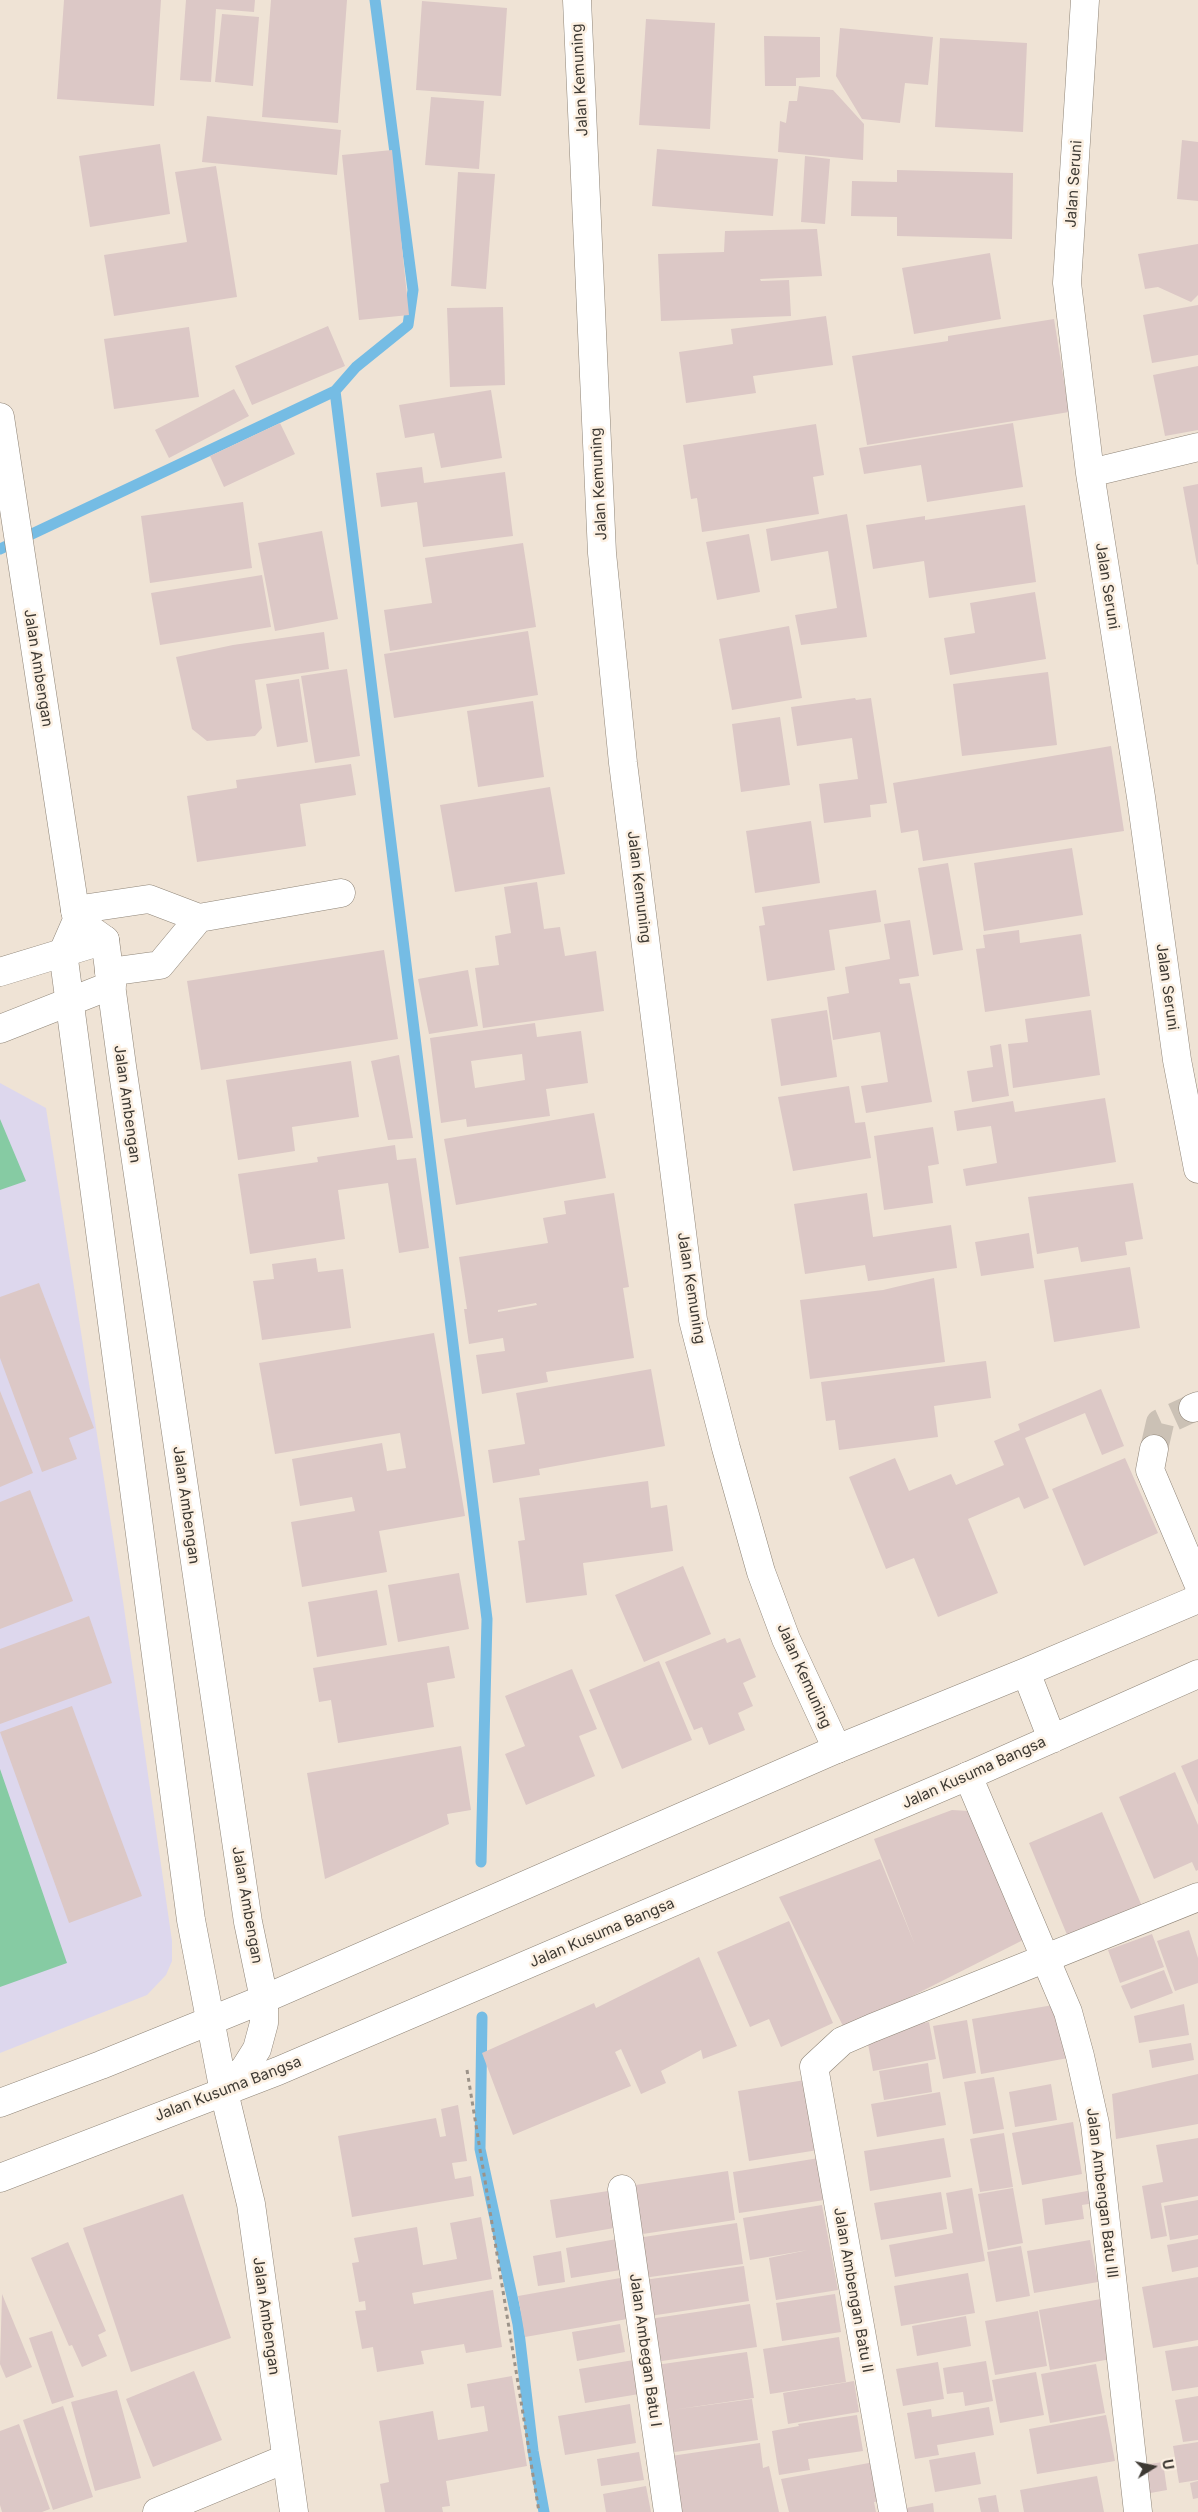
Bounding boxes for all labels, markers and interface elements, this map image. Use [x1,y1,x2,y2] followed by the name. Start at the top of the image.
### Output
[568,23,592,137] street label: Jalan Kemuning
[1062,140,1086,228] street label: Jalan Seruni
[587,427,611,541] street label: Jalan Kemuning
[1091,541,1123,631] street label: Jalan Seruni
[20,608,56,728] street label: Jalan Ambengan
[623,830,655,944] street label: Jalan Kemuning
[1152,942,1182,1032] street label: Jalan Seruni
[110,1044,144,1164] street label: Jalan Ambengan
[673,1231,709,1345] street label: Jalan Kemuning
[169,1445,203,1565] street label: Jalan Ambengan
[773,1621,835,1731] street label: Jalan Kemuning
[899,1733,1049,1813] street label: Jalan Kusuma Bangsa
[228,1845,266,1965] street label: Jalan Ambengan
[527,1894,677,1972] street label: Jalan Kusuma Bangsa
[152,2053,304,2125] street label: Jalan Kusuma Bangsa
[1083,2107,1121,2279] street label: Jalan Ambengan Batu III
[830,2206,876,2374] street label: Jalan Ambengan Batu II
[249,2256,283,2376] street label: Jalan Ambengan
[625,2272,665,2428] street label: Jalan Ambegan Batu I
[1128,2442,1178,2492] north arrow
[1159,2458,1178,2471] text: U

